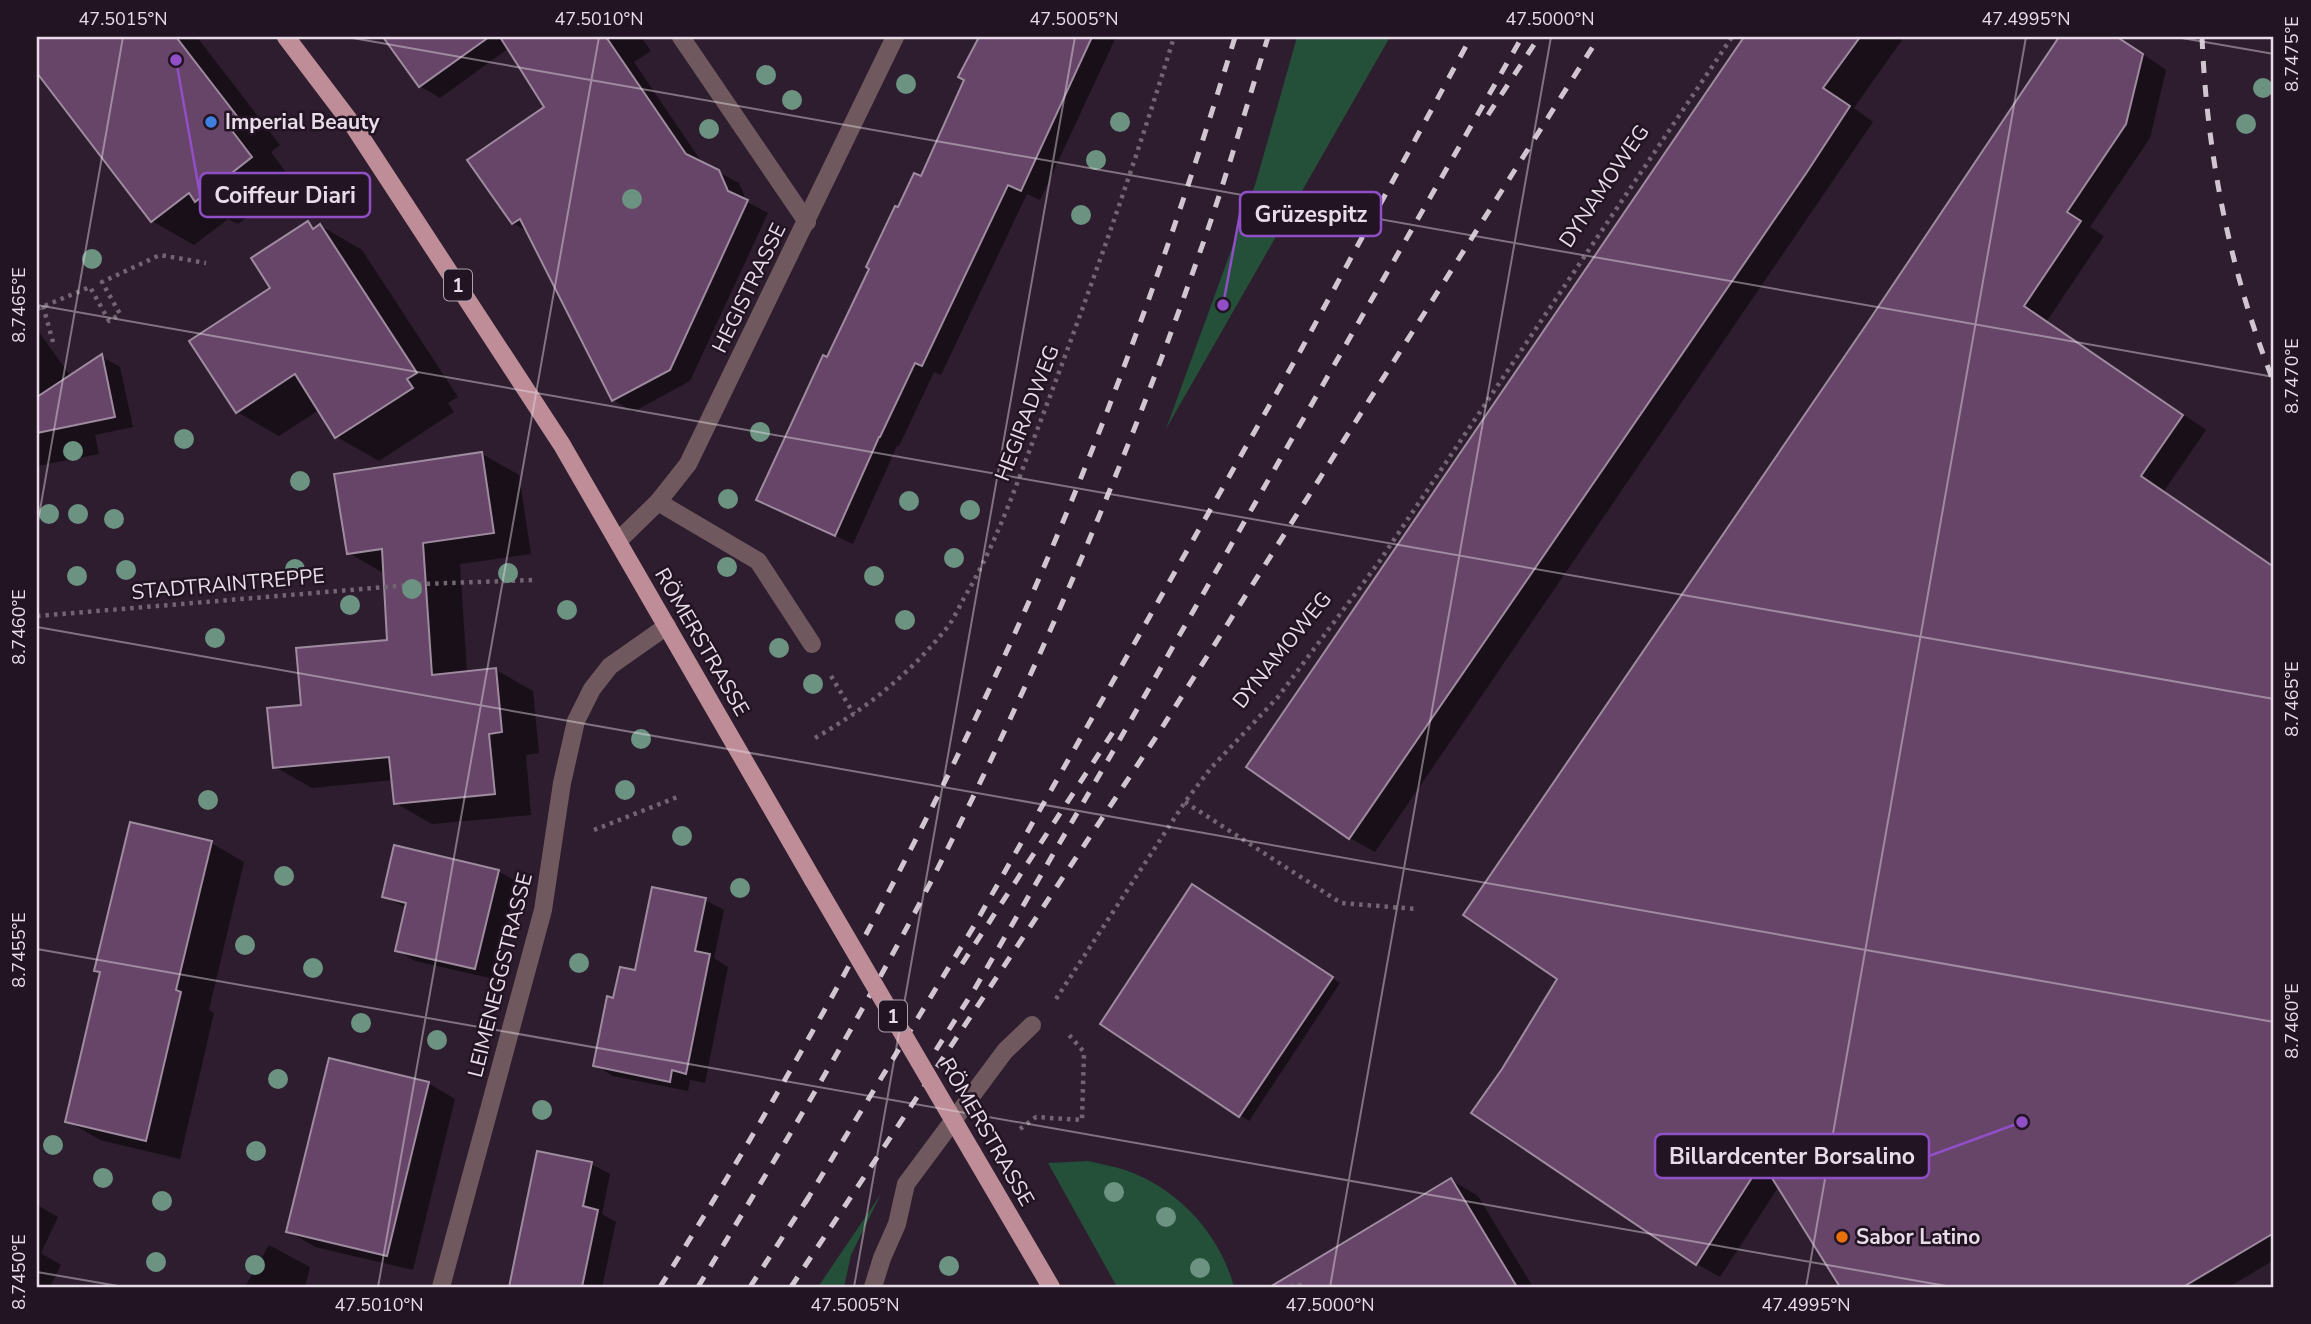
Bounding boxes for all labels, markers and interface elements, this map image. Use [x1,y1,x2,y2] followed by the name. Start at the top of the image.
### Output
[79,7,167,31] text: 47.5015°N
[555,7,643,31] text: 47.5010°N
[1030,7,1118,31] text: 47.5005°N
[1506,7,1594,31] text: 47.5000°N
[1982,7,2070,31] text: 47.4995°N
[2280,16,2304,92] text: 8.7475°E
[225,108,380,136] place label: Imperial Beauty
[203,114,219,130] marker: Imperial Beauty
[1553,119,1655,253] street label: DYNAMOWEG
[200,173,370,217] callout: Coiffeur Diari
[214,180,356,211] text: Coiffeur Diari
[1240,192,1381,236] callout: Grüzespitz
[1254,199,1368,230] text: Grüzespitz
[705,218,793,358] street label: HEGISTRASSE
[7,267,31,343] text: 8.7465°E
[444,270,472,300] road number: 1
[2280,338,2304,414] text: 8.7470°E
[988,341,1066,485] street label: HEGIRADWEG
[130,562,326,606] street label: STADTRAINTREPPE
[648,563,756,721] street label: RÖMERSTRASSE
[1226,586,1338,714] street label: DYNAMOWEG
[7,589,31,665] text: 8.7460°E
[2280,661,2304,737] text: 8.7465°E
[461,870,539,1080] street label: LEIMENEGGSTRASSE
[7,912,31,988] text: 8.7455°E
[2280,983,2304,1059] text: 8.7460°E
[879,1000,907,1032] road number: 1
[933,1053,1041,1211] street label: RÖMERSTRASSE
[1655,1134,1929,1178] callout: Billardcenter Borsalino
[1669,1141,1915,1172] text: Billardcenter Borsalino
[1856,1223,1980,1251] place label: Sabor Latino
[1834,1229,1850,1245] marker: Sabor Latino
[7,1234,31,1310] text: 8.7450°E
[335,1293,423,1317] text: 47.5010°N
[811,1293,899,1317] text: 47.5005°N
[1286,1293,1374,1317] text: 47.5000°N
[1762,1293,1850,1317] text: 47.4995°N

